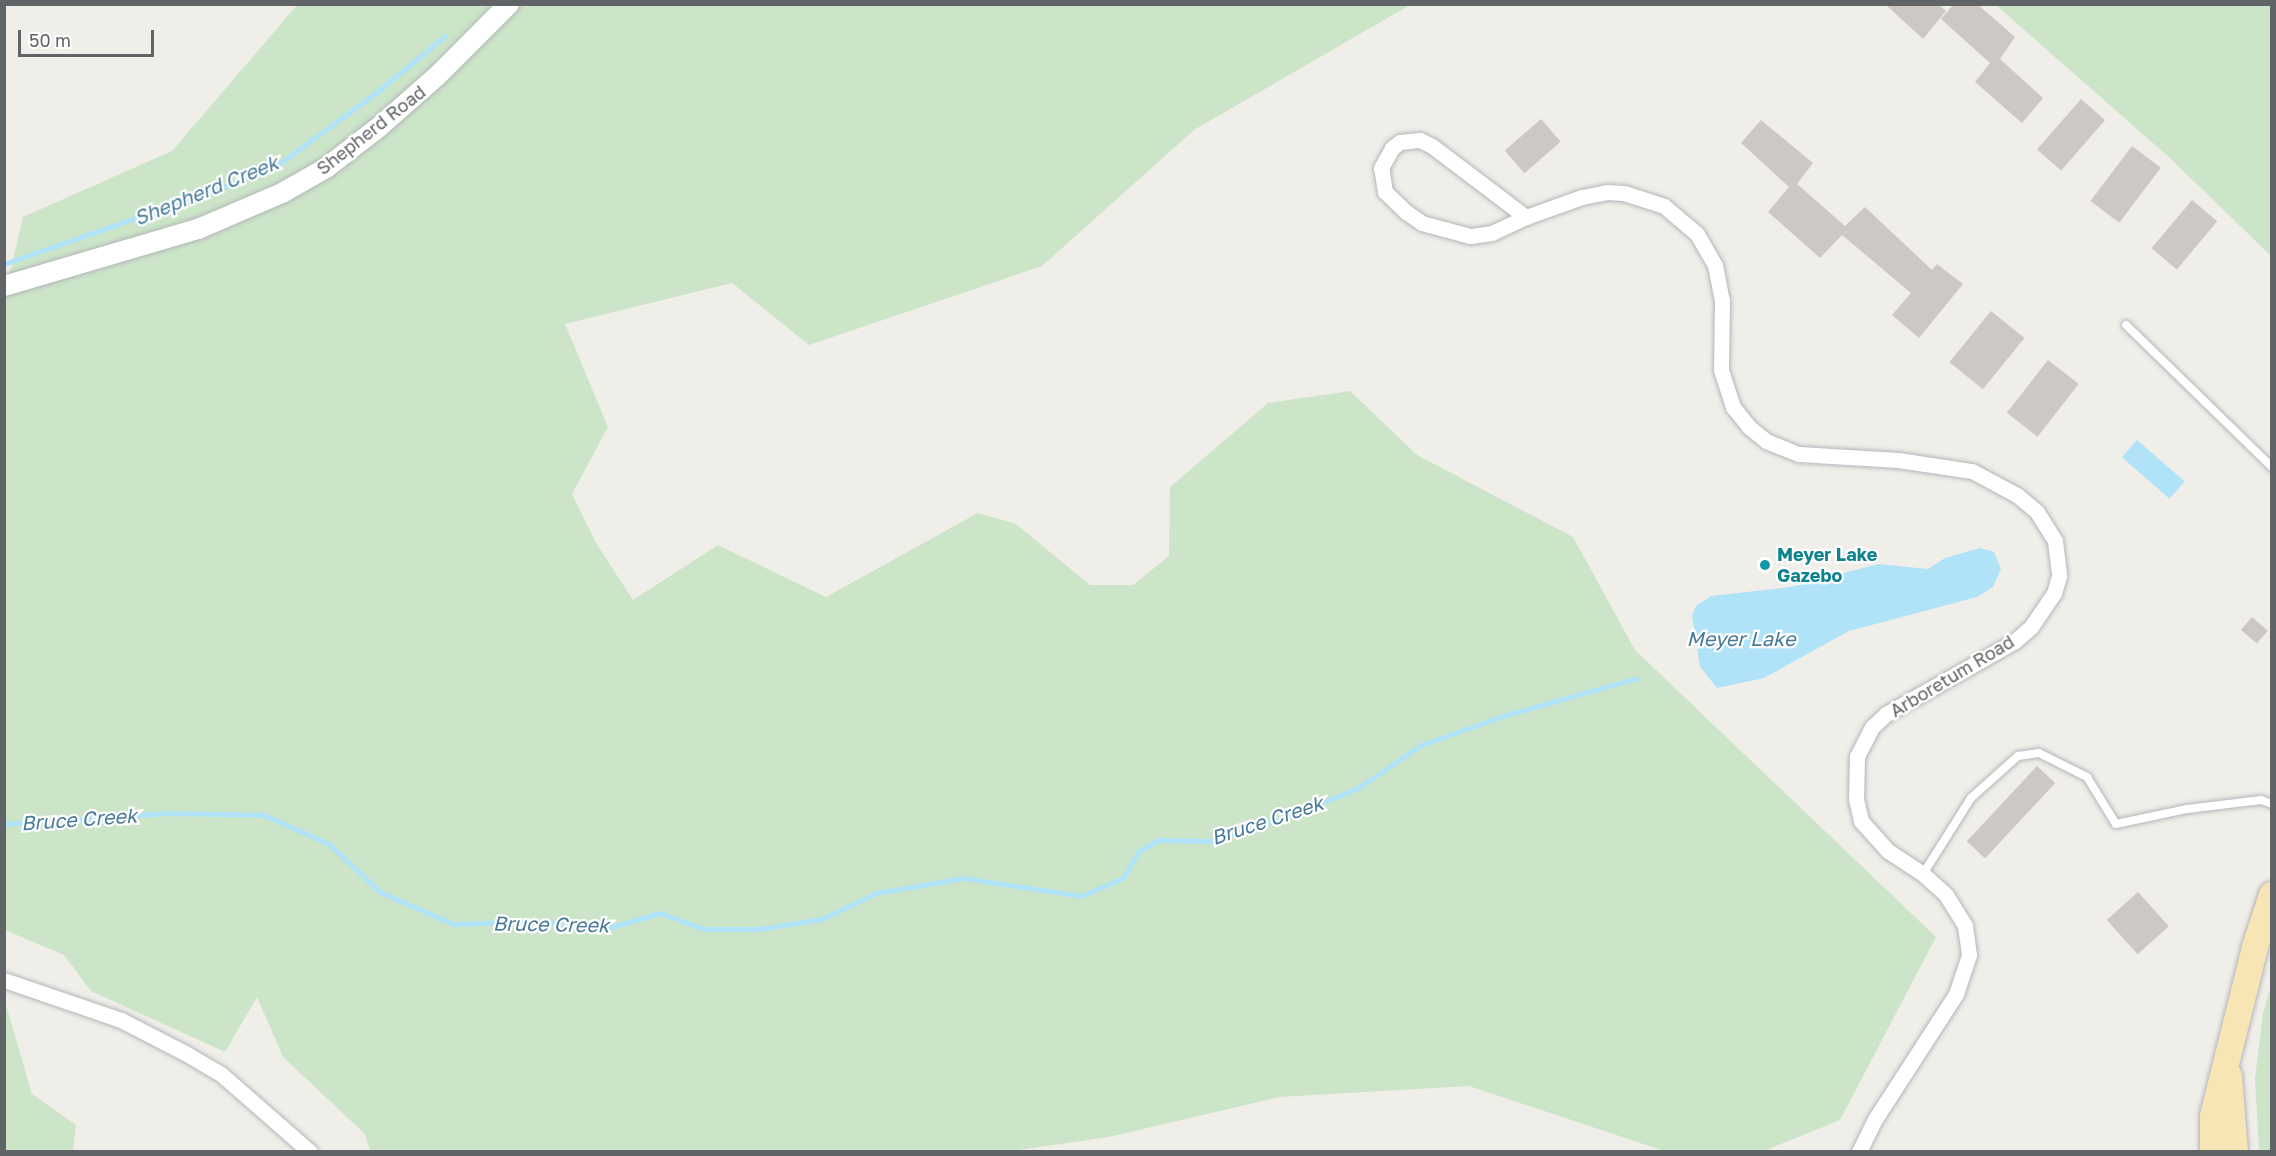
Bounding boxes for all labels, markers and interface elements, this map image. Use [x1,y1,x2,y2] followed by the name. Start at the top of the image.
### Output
[21,18,158,56] scale bar
[29,29,71,51] text: 50 m
[312,81,430,179] street label: Shepherd Road
[130,150,282,230] water label: Shepherd Creek
[1777,544,1877,586] place label: Meyer Lake Gazebo
[1758,558,1772,572] marker: Meyer Lake Gazebo
[1687,626,1795,650] water label: Meyer Lake
[1886,630,2018,722] street label: Arboretum Road
[1208,791,1326,849] water label: Bruce Creek
[20,803,138,835] water label: Bruce Creek
[493,911,609,937] water label: Bruce Creek

